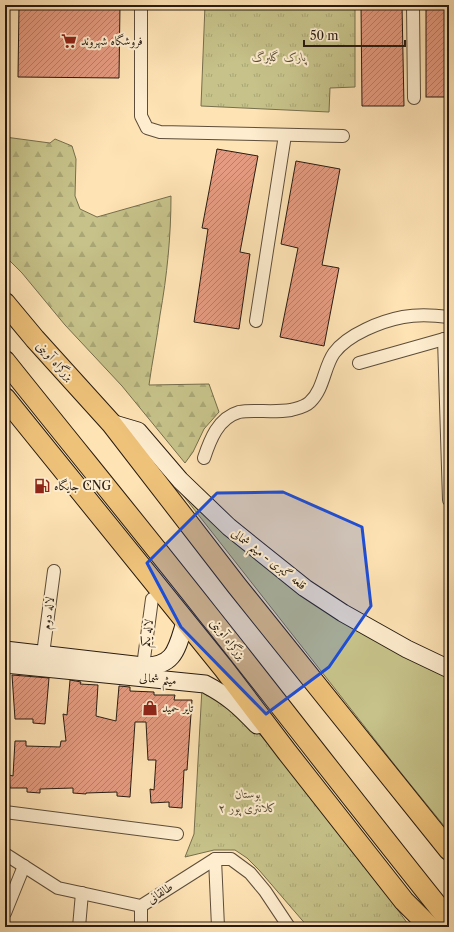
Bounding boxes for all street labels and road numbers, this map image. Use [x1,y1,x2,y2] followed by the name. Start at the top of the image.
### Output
[33,338,77,384] street label: بزرگراه آوینی
[226,525,310,596] street label: قلعه گبری - میثم شمالی
[38,595,61,631] street label: لاله دوم
[207,615,249,663] street label: بزرگراه آوینی
[137,618,160,648] street label: لاله یکم
[138,669,177,693] street label: میثم شمالی
[144,879,176,906] street label: طالقانی

